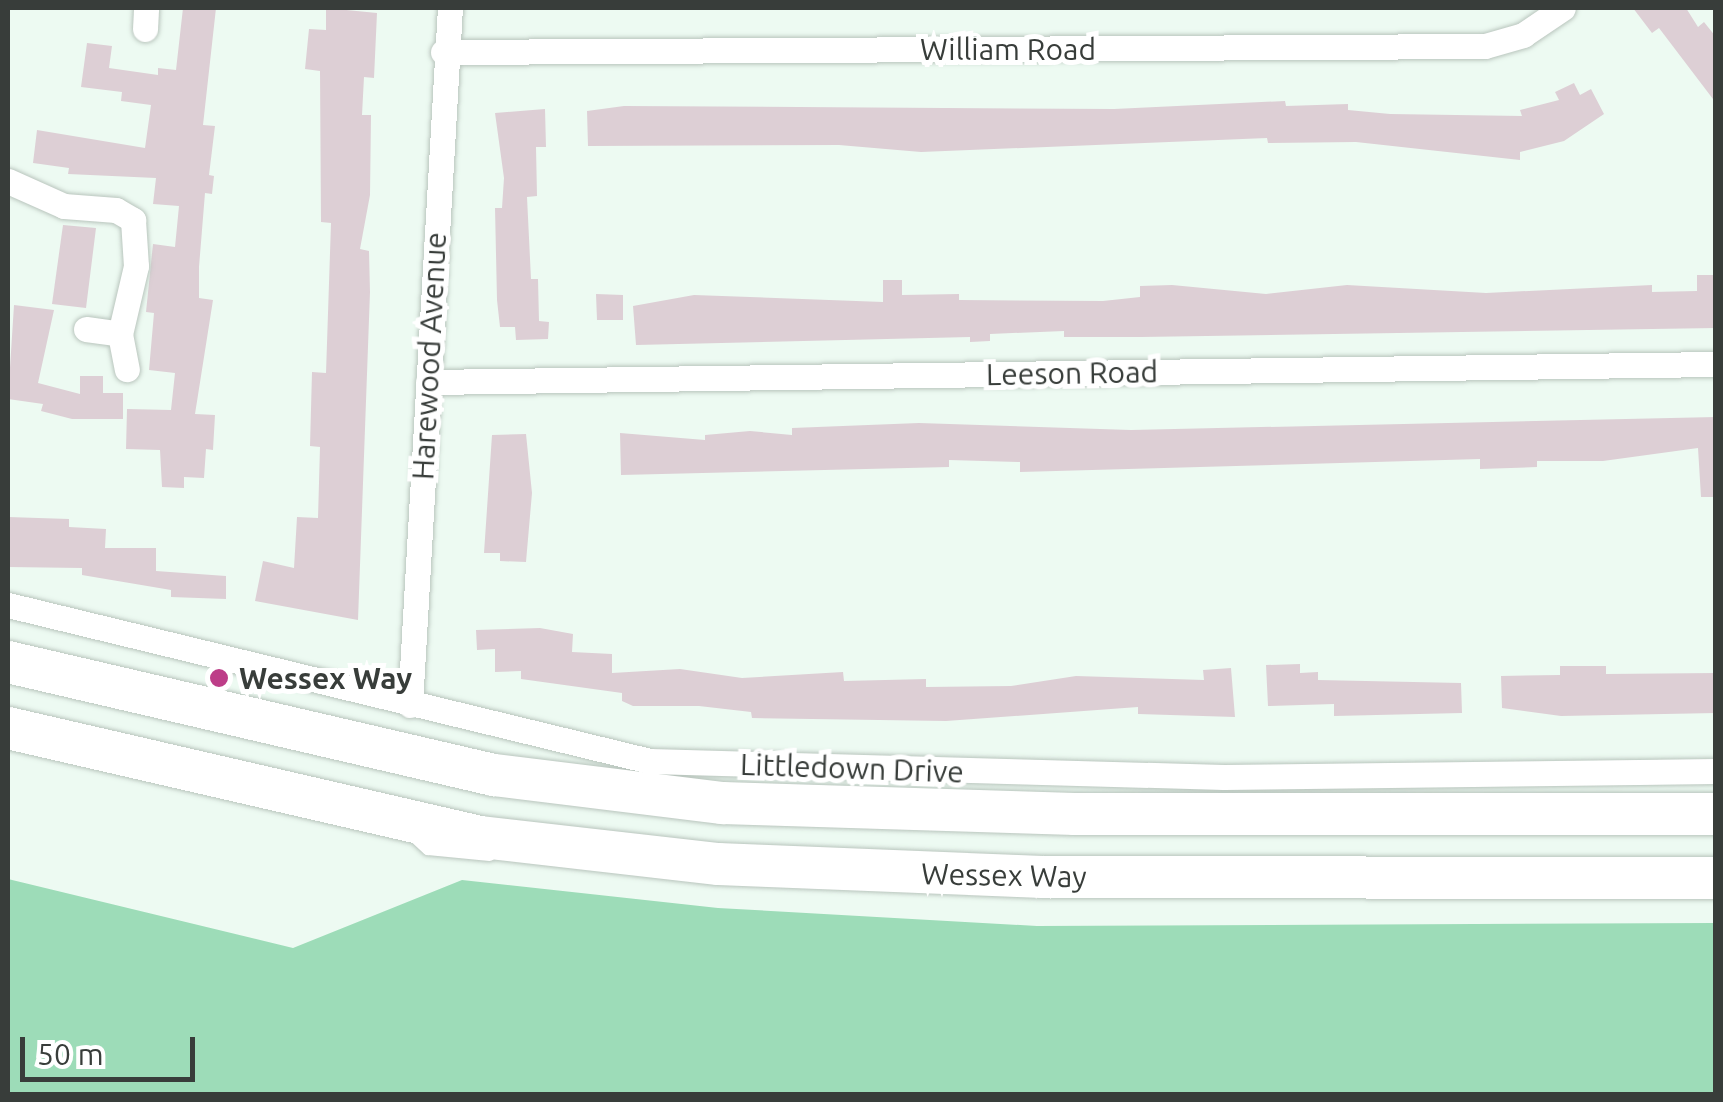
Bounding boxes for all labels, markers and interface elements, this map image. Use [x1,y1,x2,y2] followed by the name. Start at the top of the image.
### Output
[920,31,1096,67] street label: William Road
[405,231,453,481] street label: Harewood Avenue
[986,354,1158,392] street label: Leeson Road
[239,660,412,696] place label: Wessex Way
[208,667,230,689] marker: Wessex Way
[740,746,964,790] street label: Littledown Drive
[921,856,1087,894] street label: Wessex Way
[25,1017,200,1079] scale bar
[37,1037,104,1071] text: 50 m

